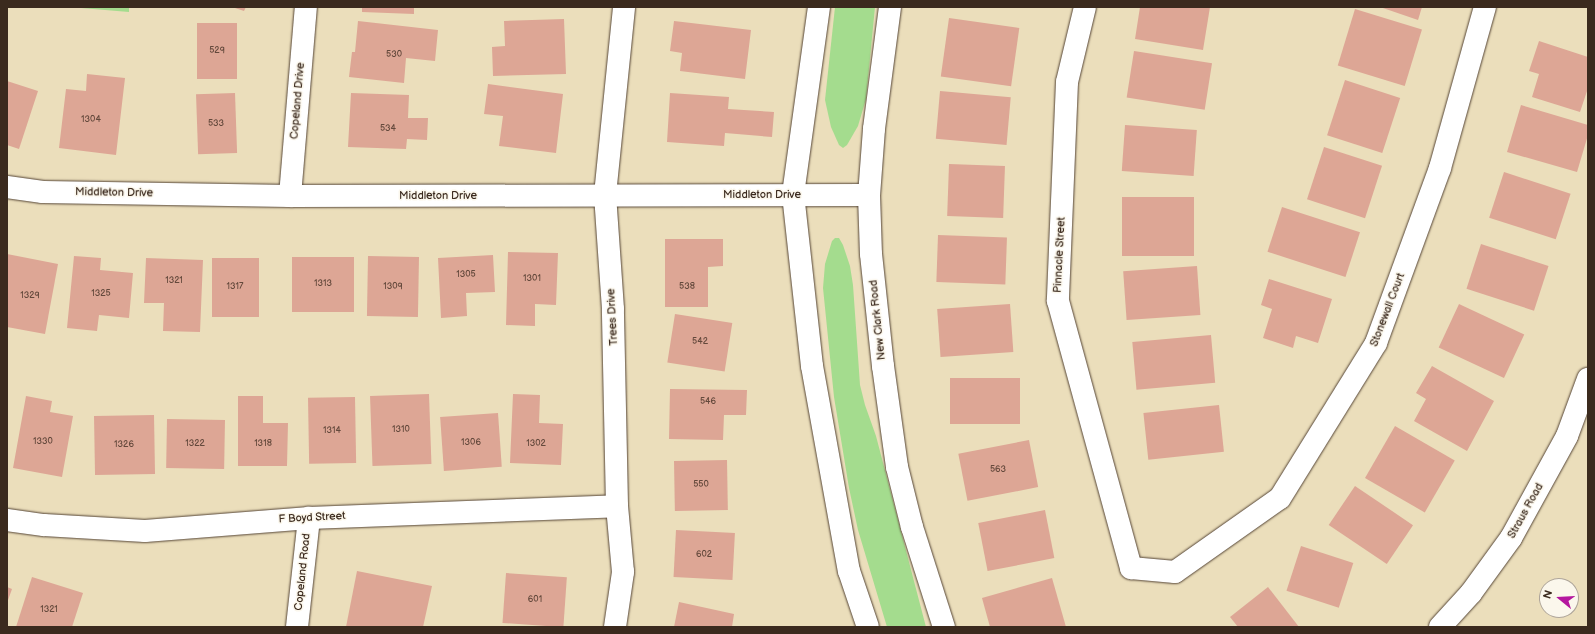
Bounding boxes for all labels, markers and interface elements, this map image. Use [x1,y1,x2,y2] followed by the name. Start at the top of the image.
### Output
[209,46,225,56] house number: 529
[386,50,402,60] house number: 530
[288,62,308,140] street label: Copeland Drive
[81,115,101,125] house number: 1304
[208,119,224,129] house number: 533
[380,124,396,134] house number: 534
[75,186,153,200] street label: Middleton Drive
[723,188,801,202] street label: Middleton Drive
[399,189,477,203] street label: Middleton Drive
[1051,217,1069,293] street label: Pinnacle Street
[456,270,476,280] house number: 1305
[1368,271,1408,349] street label: Stonewall Court
[523,274,541,284] house number: 1301
[165,276,183,286] house number: 1321
[314,279,332,289] house number: 1313
[867,279,889,361] street label: New Clark Road
[227,282,243,292] house number: 1317
[383,282,403,292] house number: 1309
[679,282,695,292] house number: 538
[605,288,621,346] street label: Trees Drive
[91,289,111,299] house number: 1325
[20,291,40,301] house number: 1329
[692,337,708,347] house number: 542
[700,397,716,407] house number: 546
[392,425,410,435] house number: 1310
[323,426,341,436] house number: 1314
[33,437,53,447] house number: 1330
[461,438,481,448] house number: 1306
[185,439,205,449] house number: 1322
[254,439,272,449] house number: 1318
[526,439,546,449] house number: 1302
[114,440,134,450] house number: 1326
[990,465,1006,475] house number: 563
[693,480,709,490] house number: 550
[1505,481,1547,541] street label: Straus Road
[278,510,346,526] street label: F Boyd Street
[292,533,314,611] street label: Copeland Road
[696,550,712,560] house number: 602
[1539,578,1579,618] north arrow
[1541,589,1556,600] text: N
[528,595,542,605] house number: 601
[40,605,58,615] house number: 1321

